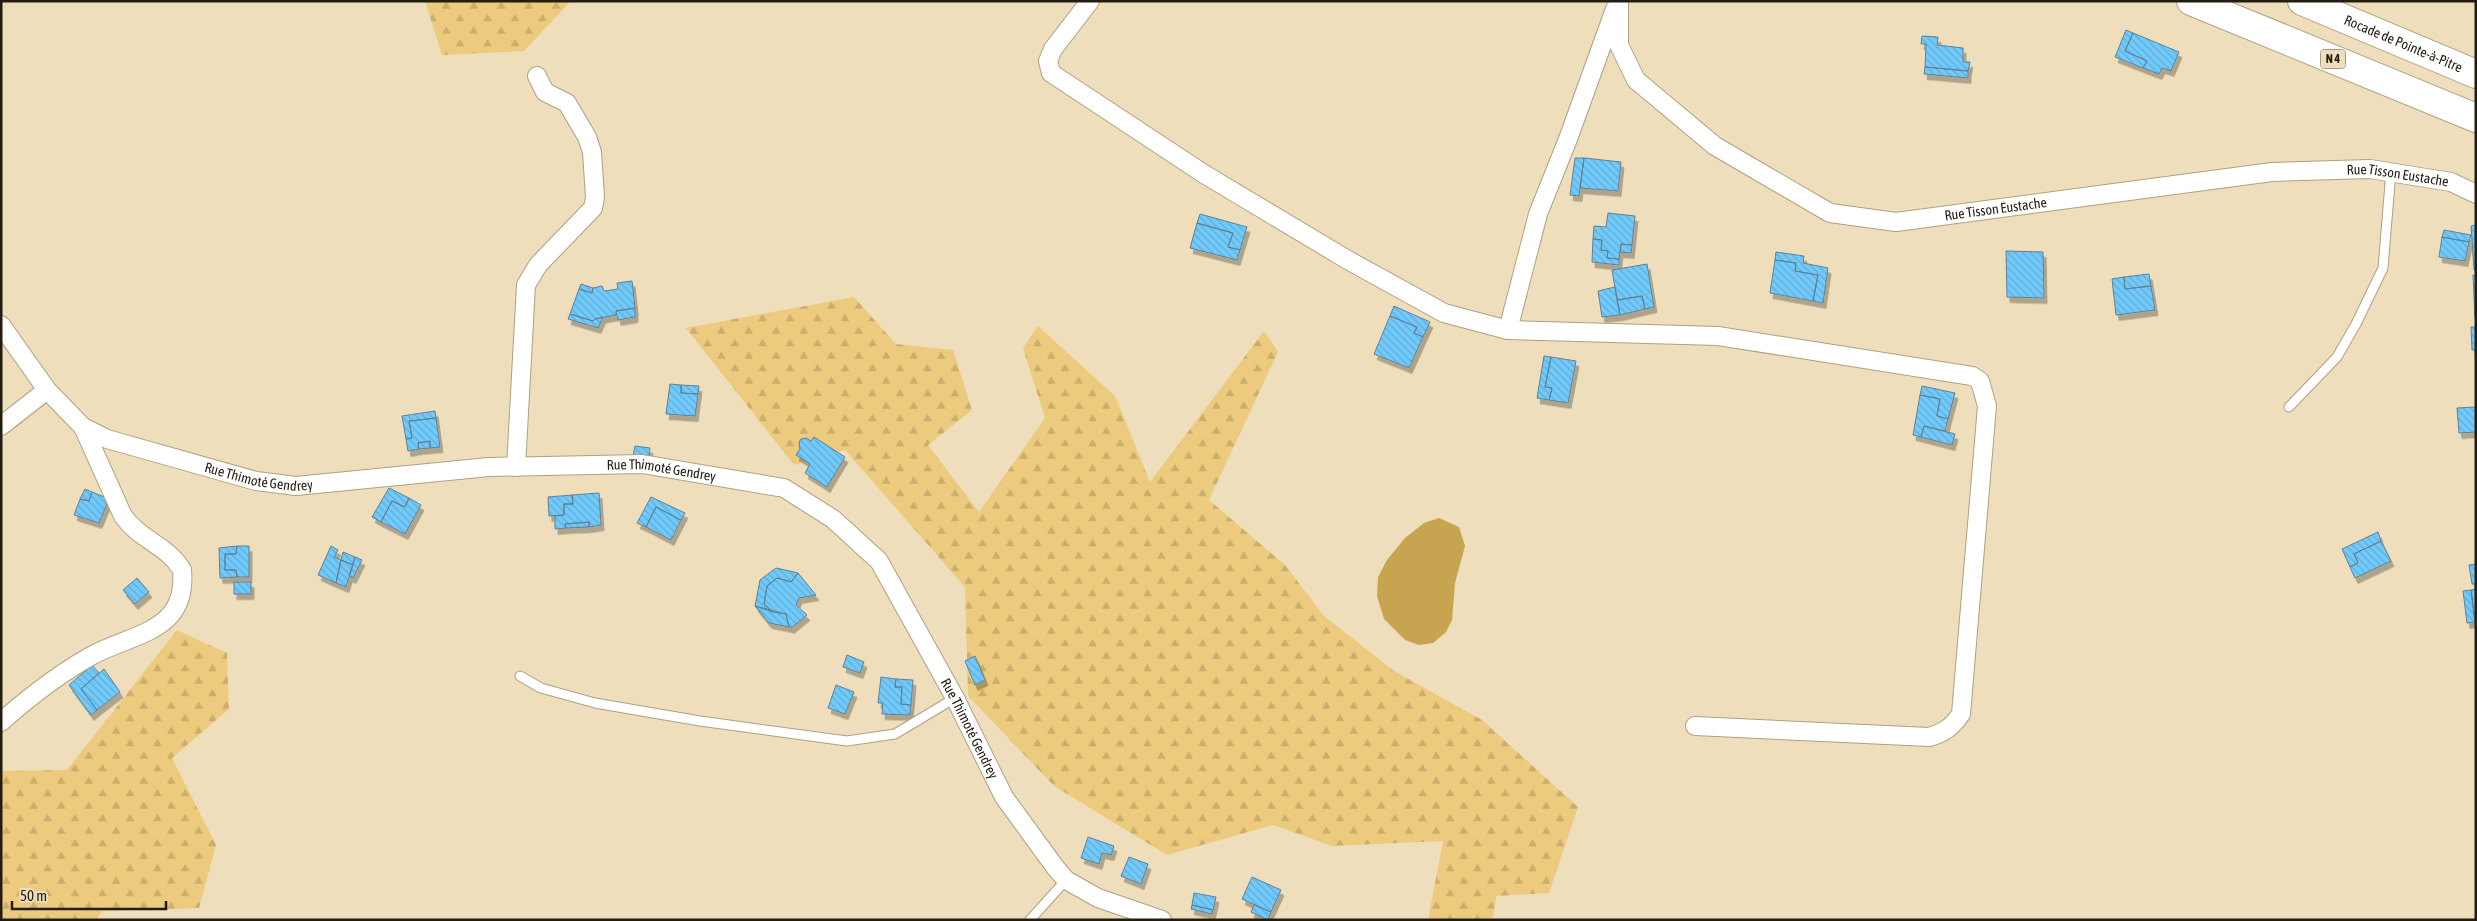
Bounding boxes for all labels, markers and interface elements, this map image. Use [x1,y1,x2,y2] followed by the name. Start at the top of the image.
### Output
[2342,12,2465,75] street label: Rocade de Pointe-à-Pitre
[2320,50,2346,68] road number: N 4
[2346,161,2450,190] street label: Rue Tisson Eustache
[1943,194,2048,223] street label: Rue Tisson Eustache
[607,456,717,484] street label: Rue Thimoté Gendrey
[203,459,314,494] street label: Rue Thimoté Gendrey
[938,676,1002,781] street label: Rue Thimoté Gendrey
[12,878,166,910] scale bar
[20,887,47,904] text: 50 m

